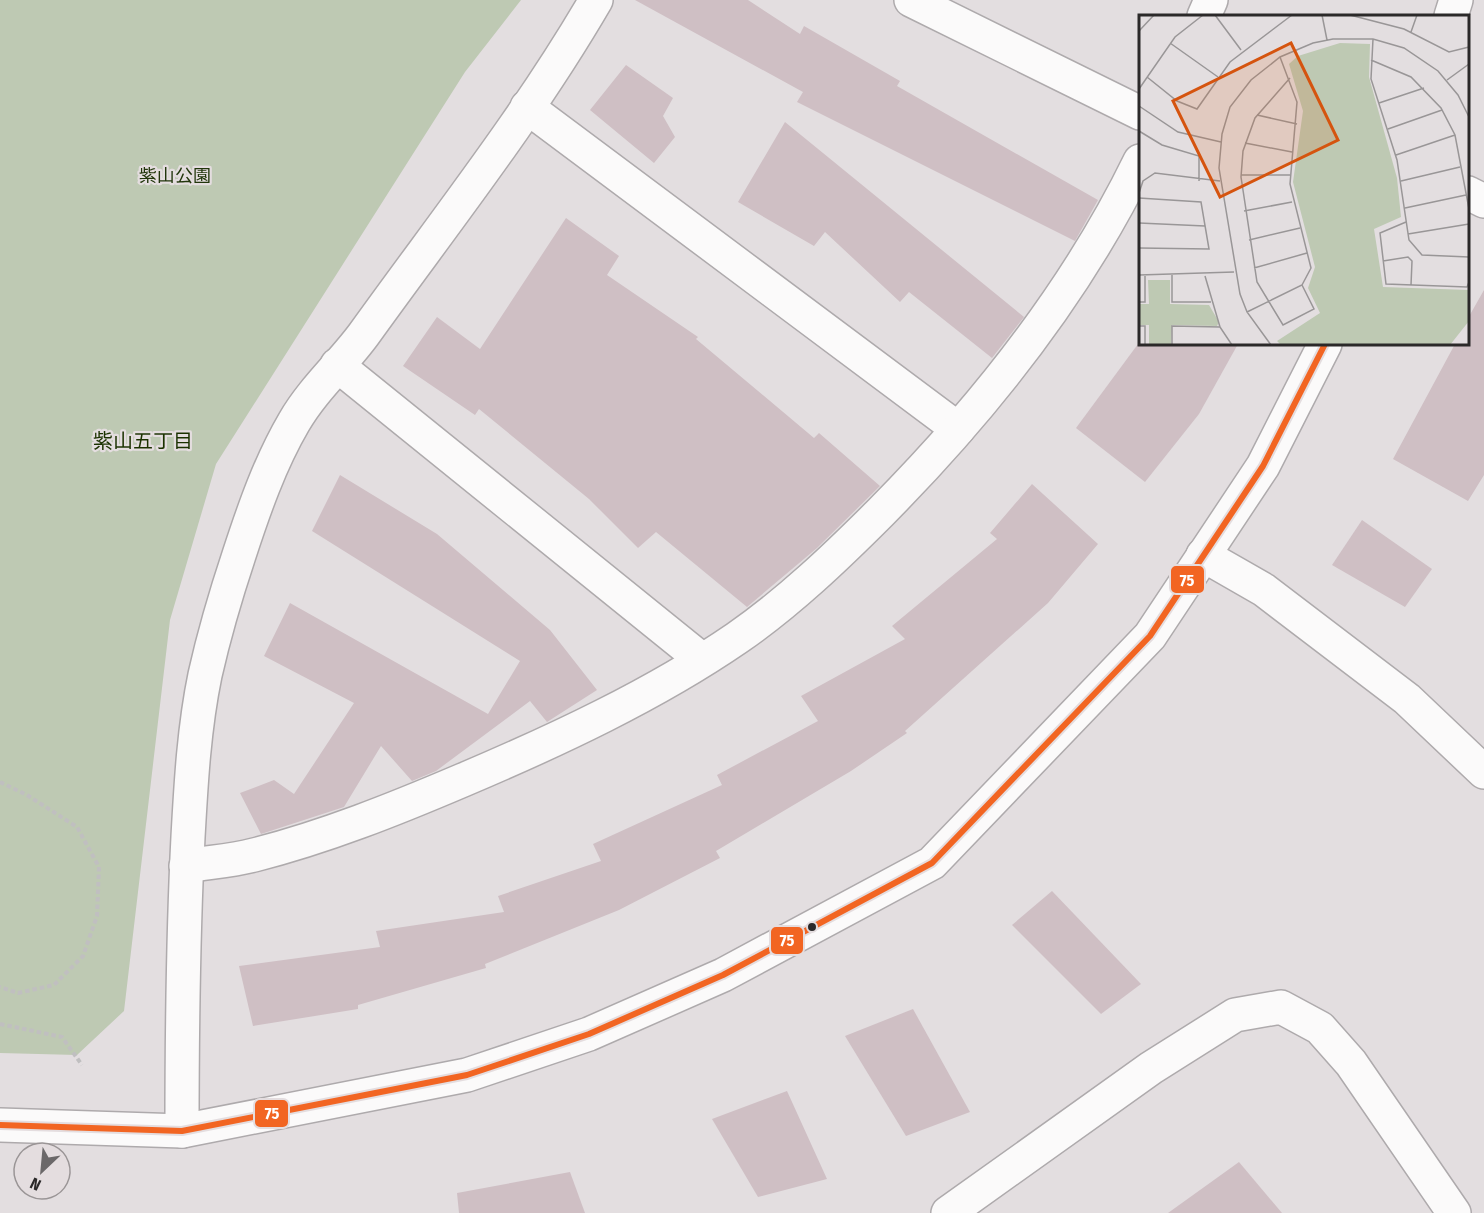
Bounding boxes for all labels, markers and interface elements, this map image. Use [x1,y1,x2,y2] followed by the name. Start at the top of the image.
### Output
[1139,15,1469,345] inset map
[139,165,211,187] park label: 紫山公園
[93,429,193,453] district label: 紫山五丁目
[1170,565,1205,594] line badge: 75
[1180,571,1194,590] text: 75
[806,921,818,933] unlabelled marker
[770,926,804,955] line badge: 75
[780,931,794,950] text: 75
[254,1099,289,1128] line badge: 75
[265,1104,279,1123] text: 75
[12,1141,72,1201] north arrow
[27,1173,44,1195] text: N

